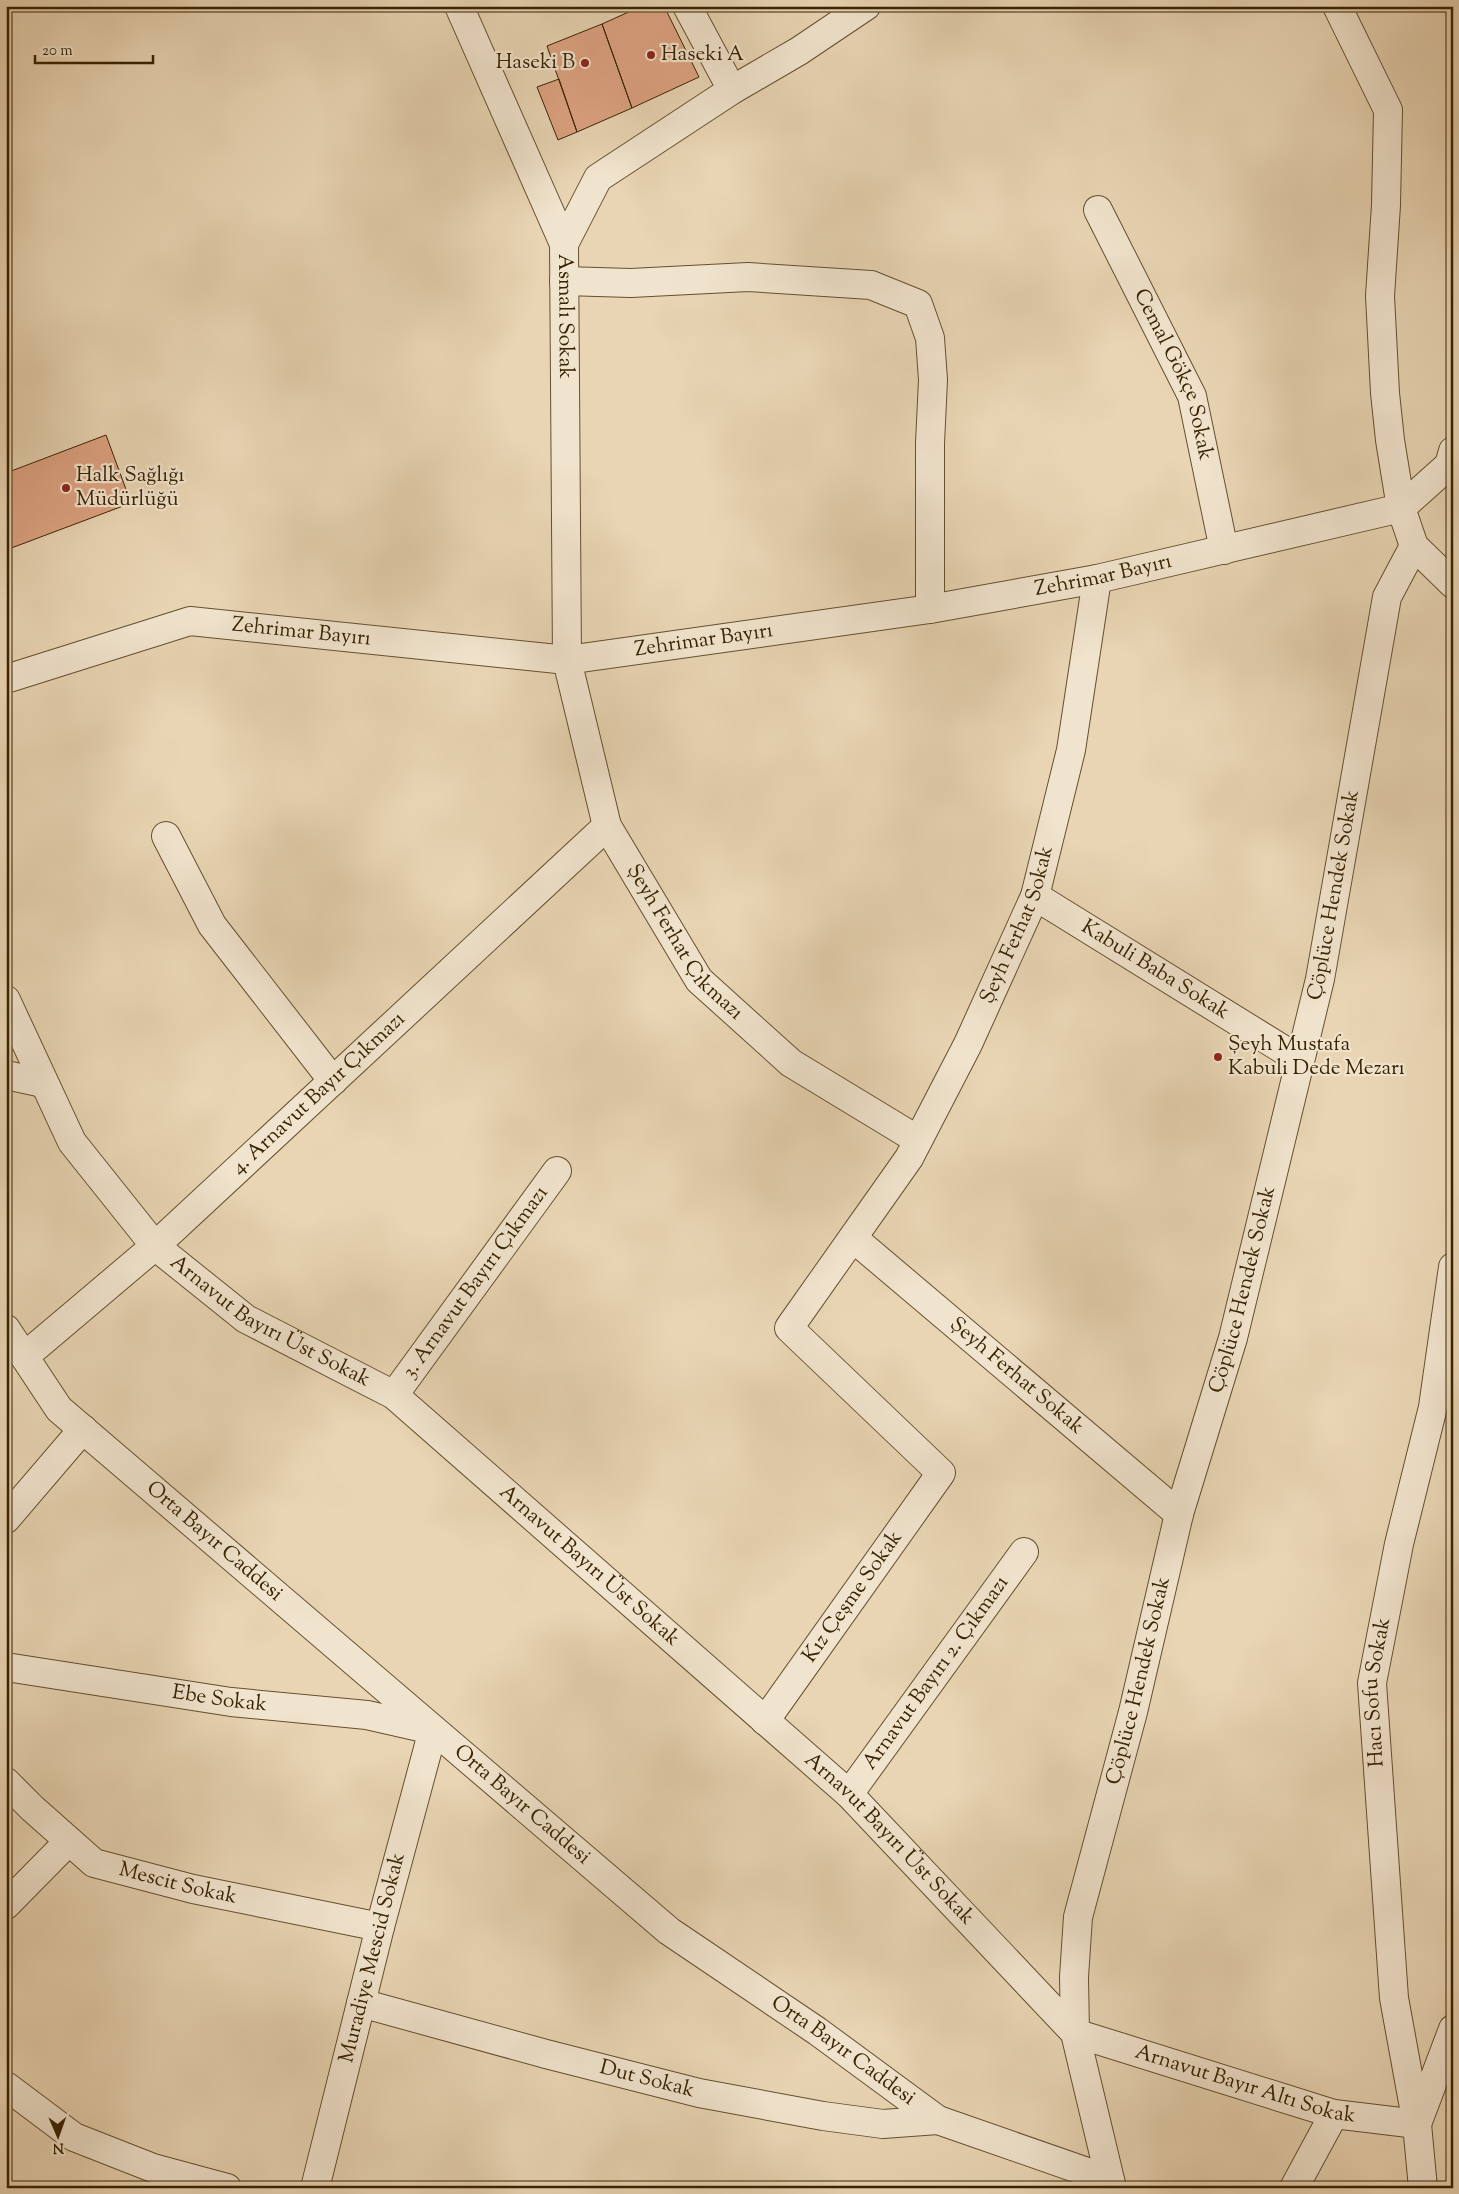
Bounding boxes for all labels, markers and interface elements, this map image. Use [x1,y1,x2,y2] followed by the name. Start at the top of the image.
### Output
[35,32,152,64] scale bar
[661,40,744,70] place label: Haseki A
[42,41,73,62] text: 20 m
[496,48,575,78] place label: Haseki B
[645,49,657,61] marker: Haseki A
[579,57,591,69] marker: Haseki B
[549,253,580,379] street label: Asmalı Sokak
[1125,284,1220,464] street label: Cemal Gökçe Sokak
[76,461,184,515] place label: Halk Sağlığı Müdürlüğü
[60,482,72,494] marker: Halk Sağlığı Müdürlüğü
[1032,547,1175,605] street label: Zehrimar Bayırı
[231,610,372,655] street label: Zehrimar Bayırı
[633,616,775,665] street label: Zehrimar Bayırı
[1300,787,1368,1004] street label: Çöplüce Hendek Sokak
[973,842,1062,1009] street label: Şeyh Ferhat Sokak
[618,859,749,1028] street label: Şeyh Ferhat Çıkmazı
[1075,913,1235,1028] street label: Kabuli Baba Sokak
[225,1005,413,1182] street label: 4. Arnavut Bayır Çıkmazı
[1228,1030,1405,1084] place label: Şeyh Mustafa Kabuli Dede Mezarı
[1212,1051,1224,1063] marker: Şeyh Mustafa Kabuli Dede Mezarı
[395,1180,556,1385] street label: 3. Arnavut Bayırı Çıkmazı
[1202,1183,1284,1397] street label: Çöplüce Hendek Sokak
[163,1248,376,1395] street label: Arnavut Bayırı Üst Sokak
[942,1311,1091,1442] street label: Şeyh Ferhat Sokak
[139,1474,289,1609] street label: Orta Bayır Caddesi
[492,1478,686,1654] street label: Arnavut Bayırı Üst Sokak
[796,1524,911,1669] street label: Kız Çeşme Sokak
[856,1570,1017,1776] street label: Arnavut Bayırı 2. Çıkmazı
[1099,1573,1179,1788] street label: Çöplüce Hendek Sokak
[1357,1615,1399,1768] street label: Hacı Sofu Sokak
[170,1678,269,1720] street label: Ebe Sokak
[447,1738,597,1872] street label: Orta Bayır Caddesi
[797,1746,981,1933] street label: Arnavut Bayırı Üst Sokak
[332,1849,414,2066] street label: Muradiye Mescid Sokak
[115,1855,240,1913] street label: Mescit Sokak
[764,1989,921,2113] street label: Orta Bayır Caddesi
[1131,2038,1357,2132] street label: Arnavut Bayır Altı Sokak
[596,2053,698,2106] street label: Dut Sokak
[32,2112,82,2162] north arrow
[52,2137,64,2157] text: N

